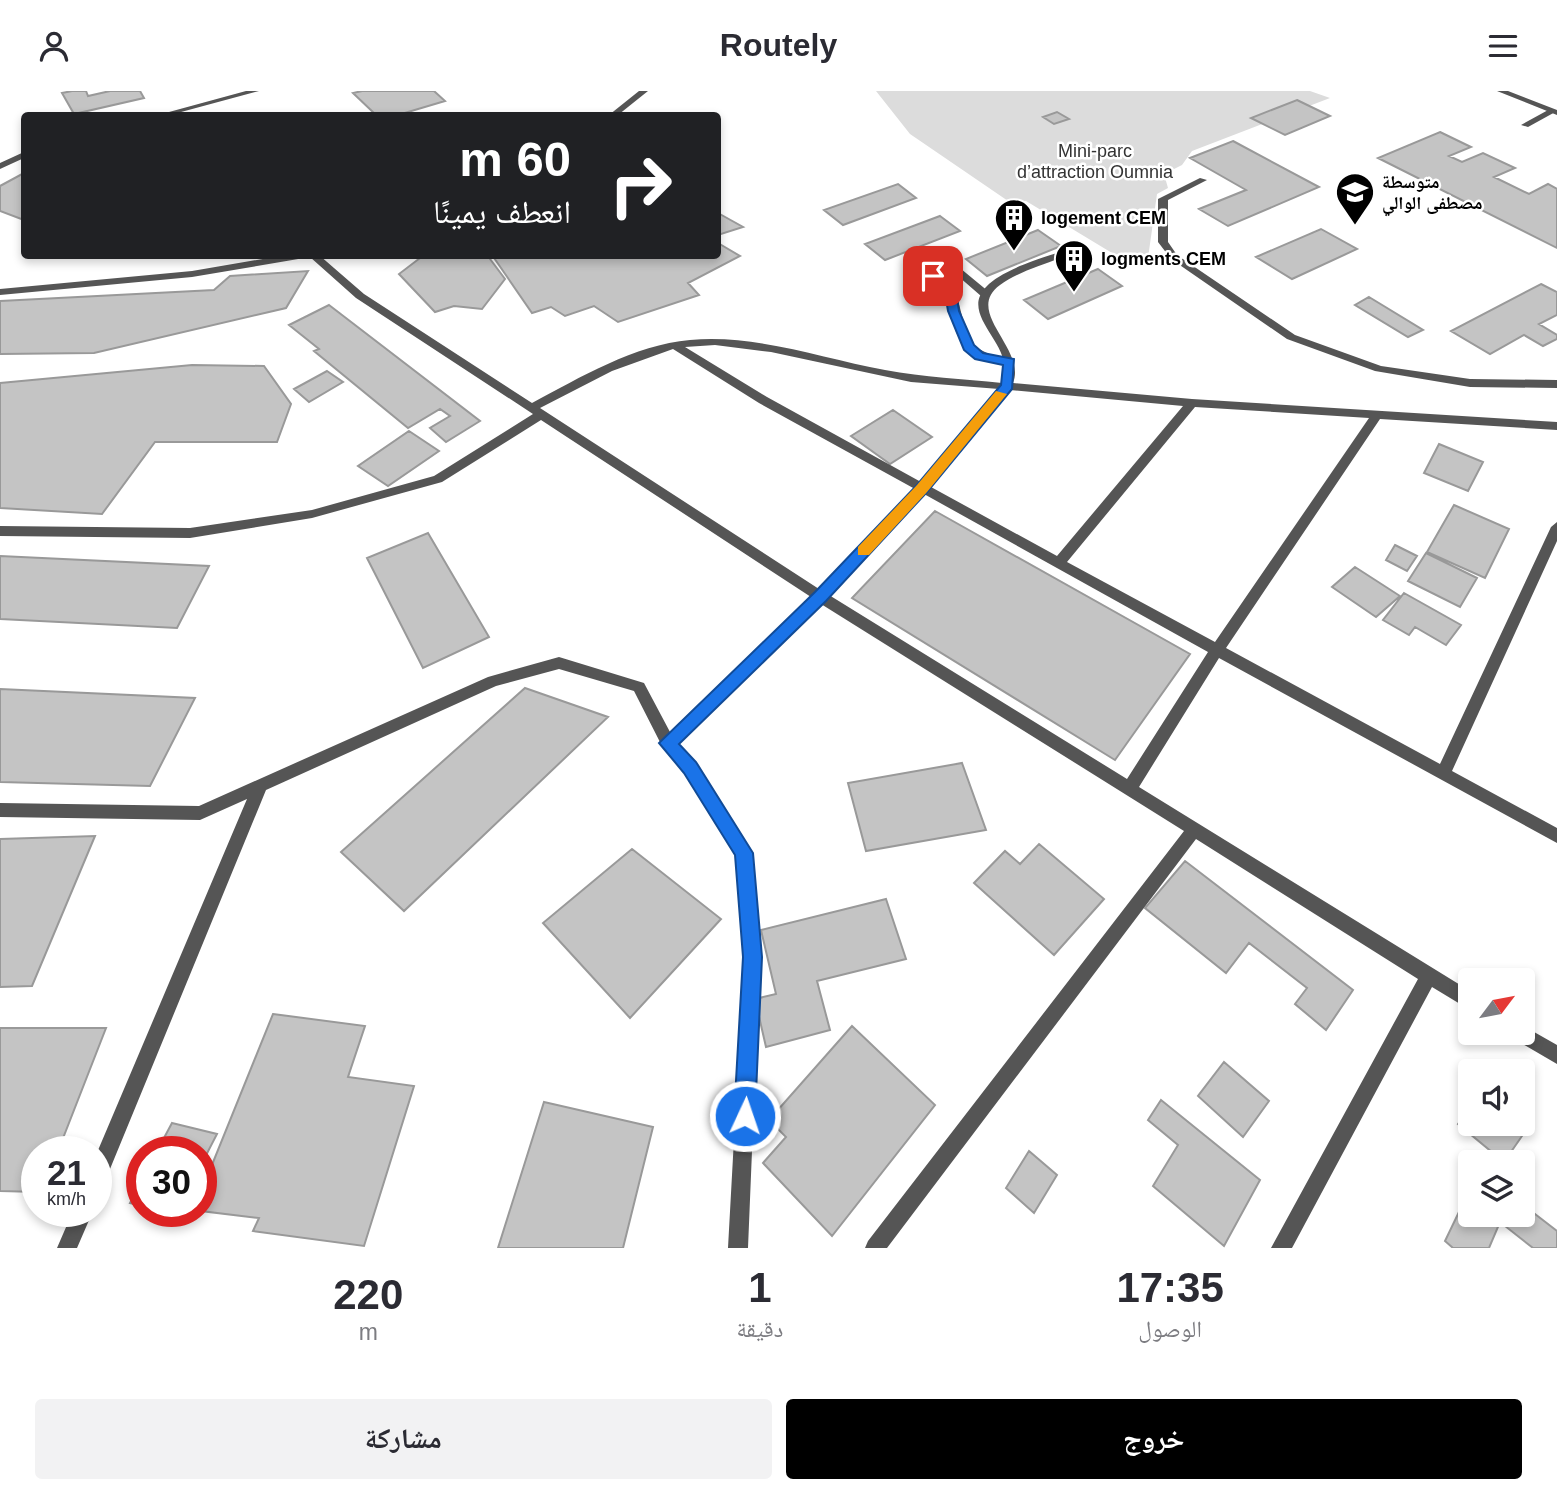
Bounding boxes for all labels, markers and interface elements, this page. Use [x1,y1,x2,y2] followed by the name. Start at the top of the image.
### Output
[35,27,73,65] icon: person
[720,27,837,63] text: Routely
[1484,27,1522,65] icon: menu
[459,132,571,186] text: 60 m
[595,140,686,231] icon: right
[1017,141,1174,182] park label: Mini-parc d’attraction Oumnia
[1334,171,1376,226] school or university icon: متوسطة مصطفى الوالي
[1382,172,1483,217] place label: متوسطة مصطفى الوالي
[433,194,571,230] text: انعطف يمينًا
[993,197,1035,252] building icon: logement CEM
[1041,208,1166,228] place label: logement CEM
[1053,238,1095,293] building icon: logments CEM
[903,246,963,306] pin
[1101,249,1226,269] place label: logments CEM
[914,257,952,295] icon: arrive
[1458,968,1535,1045] north arrow
[1458,968,1535,1227] map controls
[1458,1059,1535,1136] button: sound
[708,1079,782,1153] position arrow
[126,1136,217,1227] speed limit sign: 30
[1458,1150,1535,1227] button: layers
[47,1153,86,1192] text: 21
[47,1189,86,1209] text: km/h
[748,1264,772,1311] text: 1
[1116,1264,1224,1311] text: 17:35
[333,1271,403,1318] text: 220
[736,1316,783,1342] text: دقيقة
[1138,1316,1202,1342] text: الوصول
[359,1319,378,1345] text: m
[35,1399,772,1479] button: مشاركة
[786,1399,1522,1479] button: خروج

